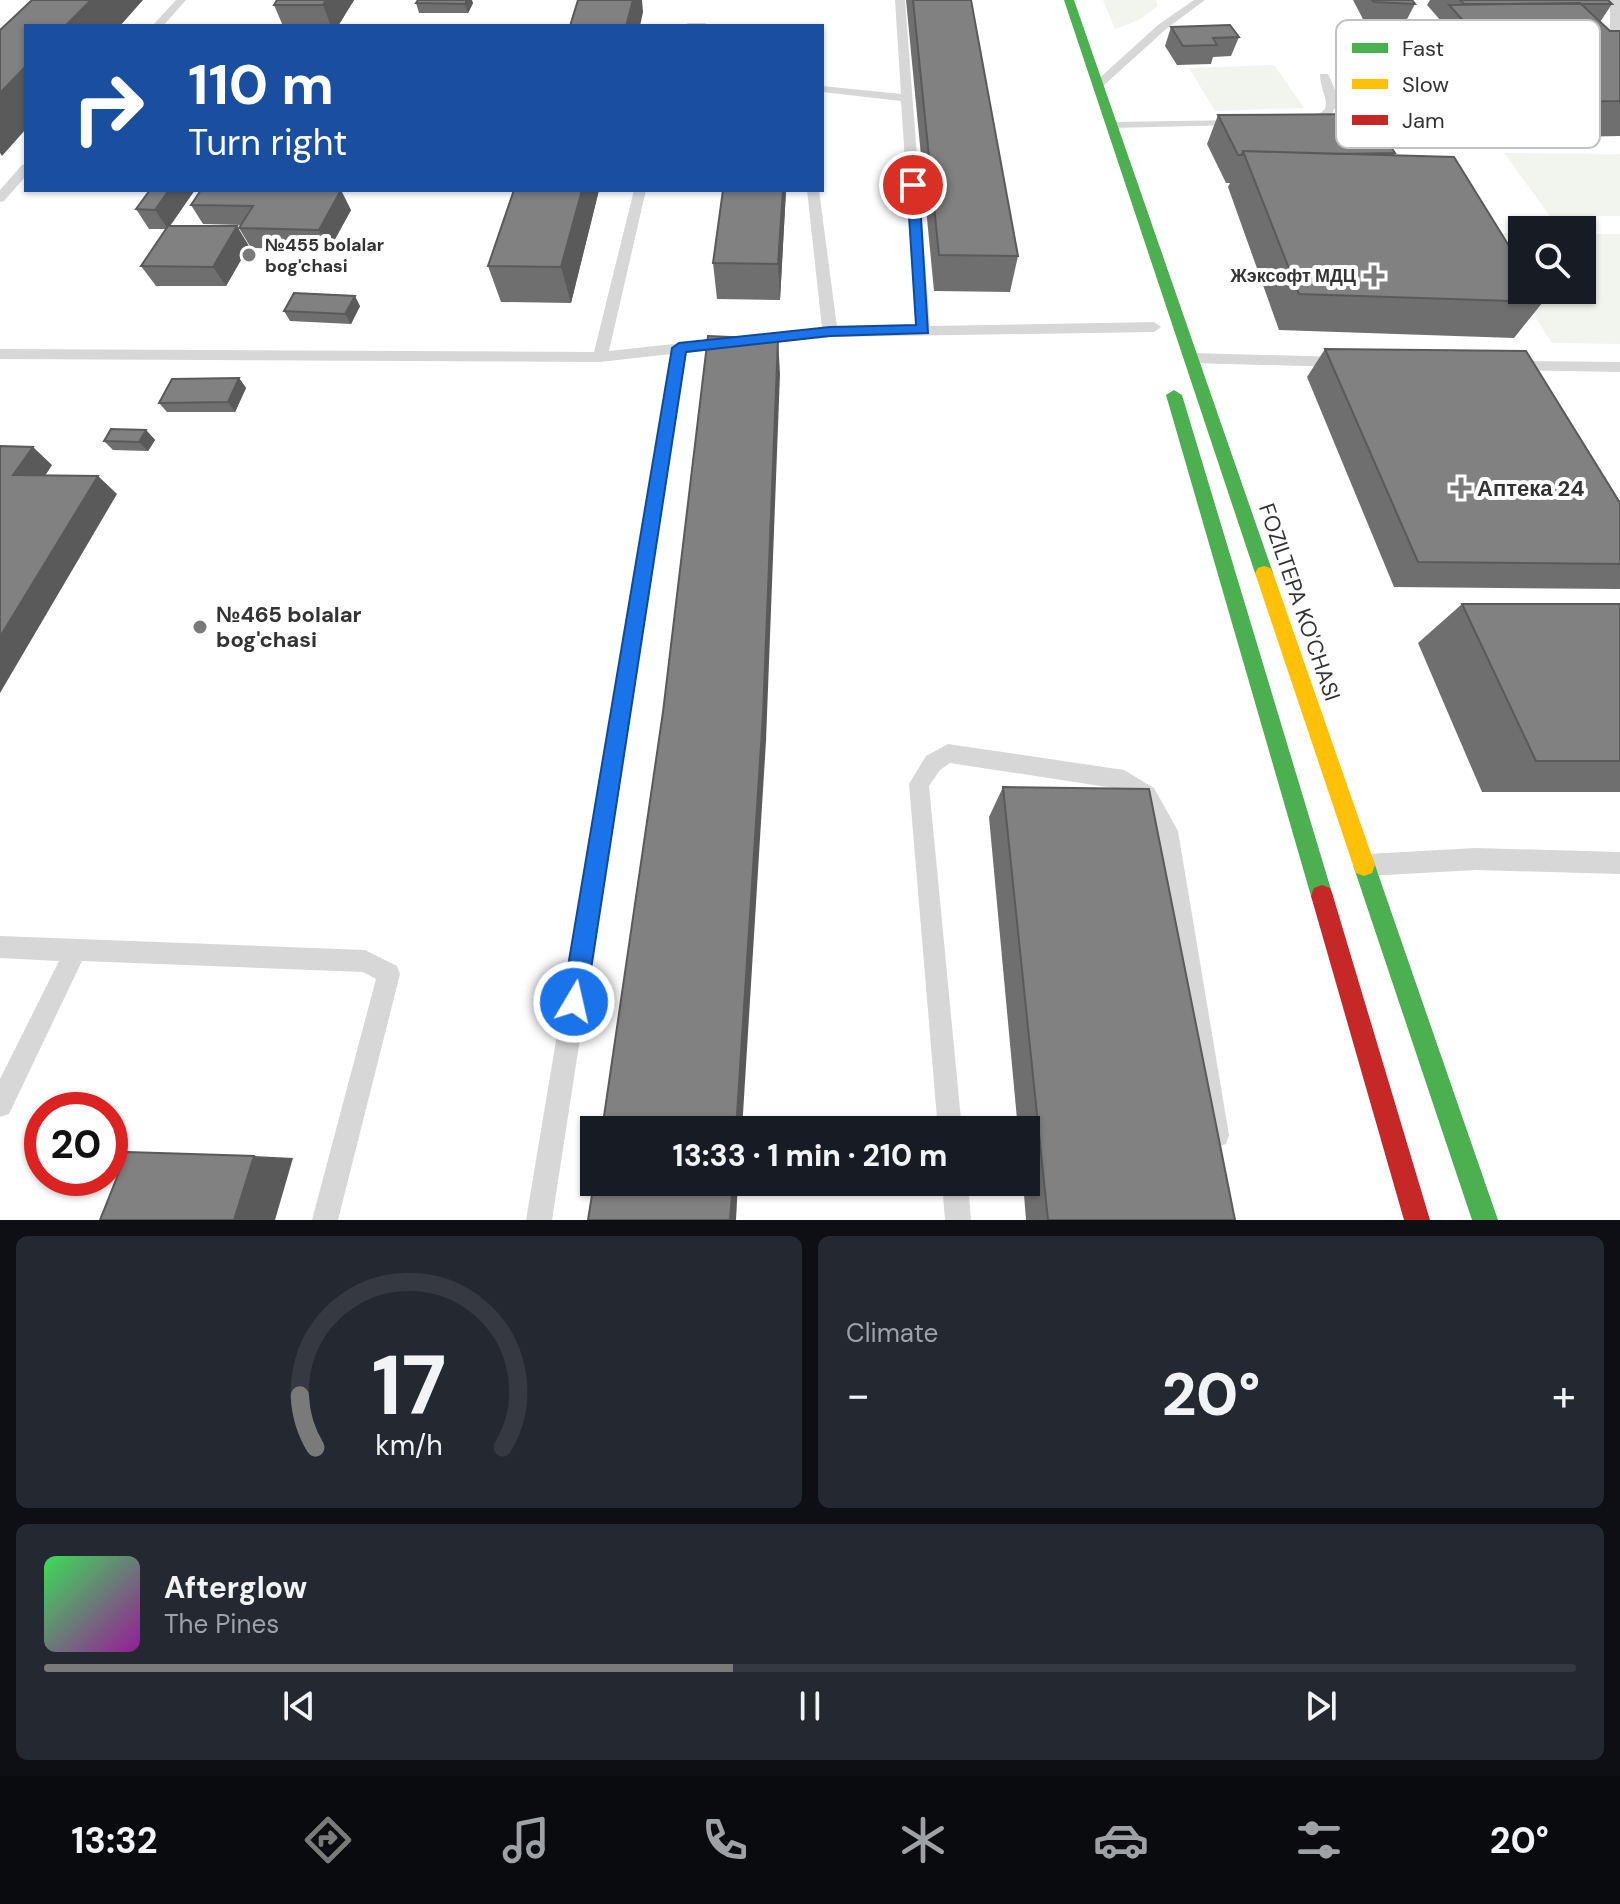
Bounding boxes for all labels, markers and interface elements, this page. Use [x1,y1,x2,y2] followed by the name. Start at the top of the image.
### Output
[1336,20,1600,148] legend
[1402,34,1444,63] text: Fast
[188,48,334,121] text: 110 m
[56,56,160,160] icon: right
[1402,70,1449,99] text: Slow
[1402,106,1445,135] text: Jam
[188,119,347,166] text: Turn right
[879,151,947,219] pin
[891,163,935,207] icon: arrive
[1508,216,1596,304] map controls
[1508,216,1596,304] button: search
[265,233,384,278] place label: №455 bolalar bog'chasi
[240,246,258,264] marker: №455 bolalar bog'chasi
[1229,264,1357,288] place label: Жэксофт МДЦ
[1363,265,1385,287] marker: Жэксофт МДЦ
[1477,474,1584,503] place label: Аптека 24
[1452,479,1470,497] marker: Аптека 24
[1252,500,1347,705] street label: FOZILTEPA KO'CHASI
[216,600,362,654] place label: №465 bolalar bog'chasi
[191,618,209,636] marker: №465 bolalar bog'chasi
[532,960,616,1044] position arrow
[24,1092,128,1196] speed limit sign: 20
[673,1136,947,1175] text: 13:33 · 1 min · 210 m
[846,1316,938,1350] text: Climate
[372,1331,446,1440] text: 17
[1162,1355,1260,1434] text: 20°
[846,1366,870,1424] text: −
[1552,1366,1576,1424] text: +
[375,1427,443,1464] text: km/h
[164,1568,307,1607] text: Afterglow
[164,1607,279,1641] text: The Pines
[277,1684,321,1728] icon: previous
[788,1684,832,1728] icon: pause
[1299,1684,1343,1728] icon: next
[300,1812,356,1868] icon: directions
[498,1812,554,1868] icon: music
[697,1812,753,1868] icon: phone
[895,1812,951,1868] icon: climate
[1093,1812,1149,1868] icon: car
[1291,1812,1347,1868] icon: filters
[71,1817,158,1864] text: 13:32
[1490,1817,1549,1864] text: 20°

